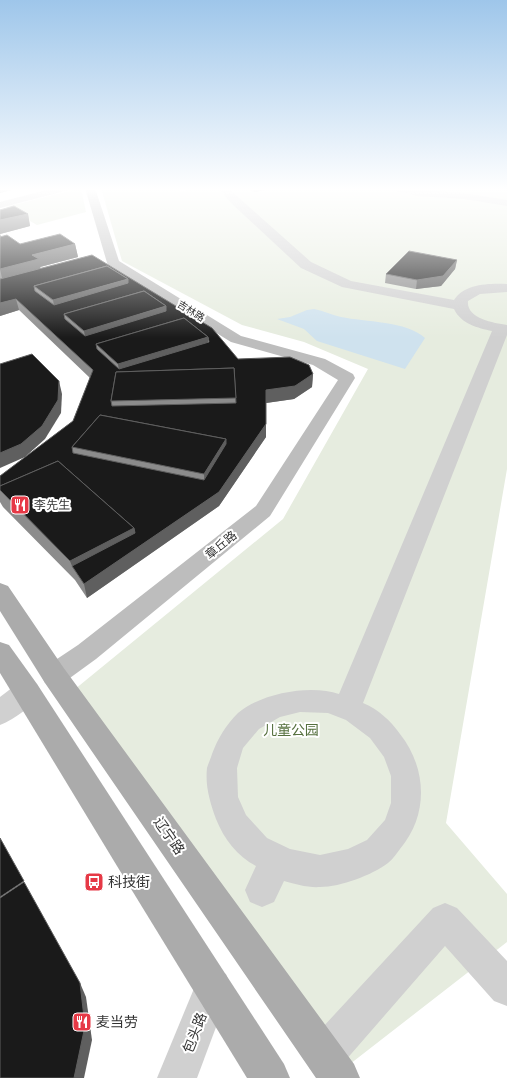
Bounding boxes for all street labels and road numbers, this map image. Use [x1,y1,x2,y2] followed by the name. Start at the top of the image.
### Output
[175,298,207,324] street label: 吉林路
[203,528,239,562] street label: 章丘路
[150,814,188,858] street label: 辽宁路
[180,1010,210,1056] street label: 包头路

